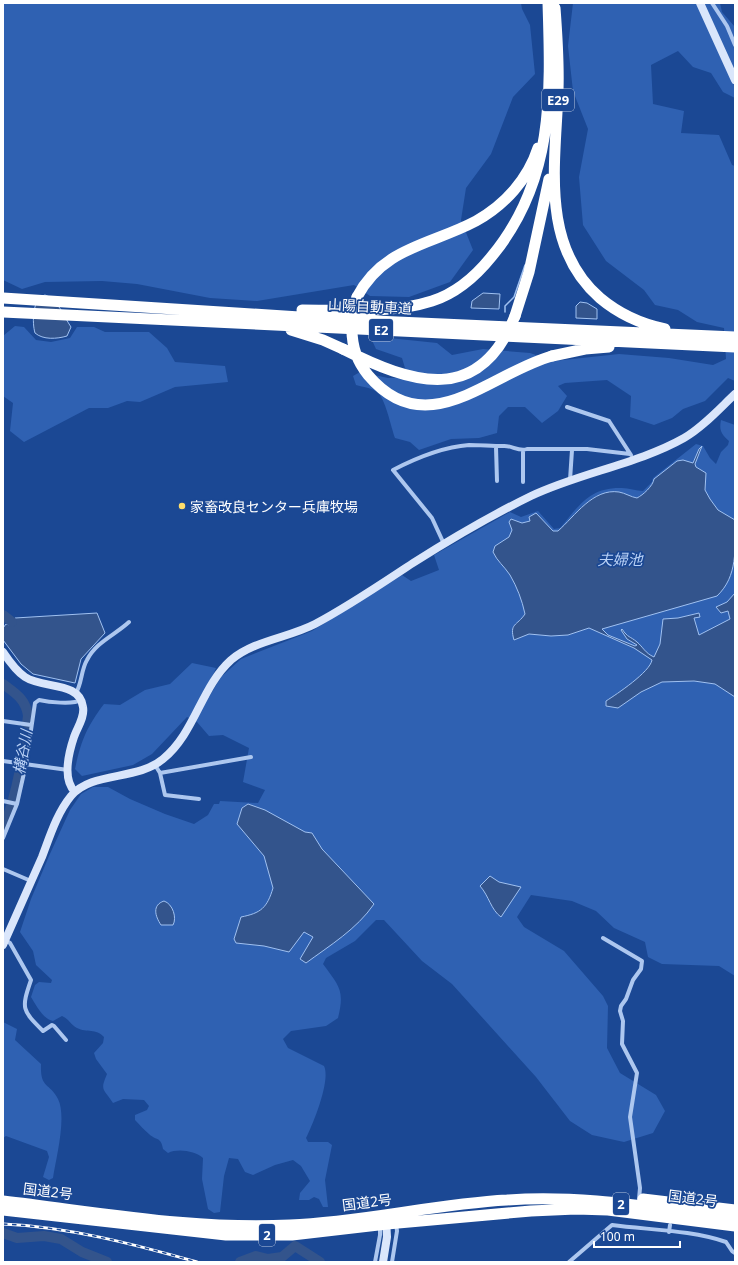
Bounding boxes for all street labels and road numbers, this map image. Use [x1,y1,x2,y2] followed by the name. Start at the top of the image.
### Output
[542,89,574,111] road number: E29
[328,294,412,318] street label: 山陽自動車道
[369,319,393,341] road number: E2
[22,1179,74,1203] street label: 国道2号
[667,1186,719,1210] street label: 国道2号
[341,1190,393,1214] street label: 国道2号
[613,1193,629,1215] road number: 2
[259,1224,275,1246] road number: 2

